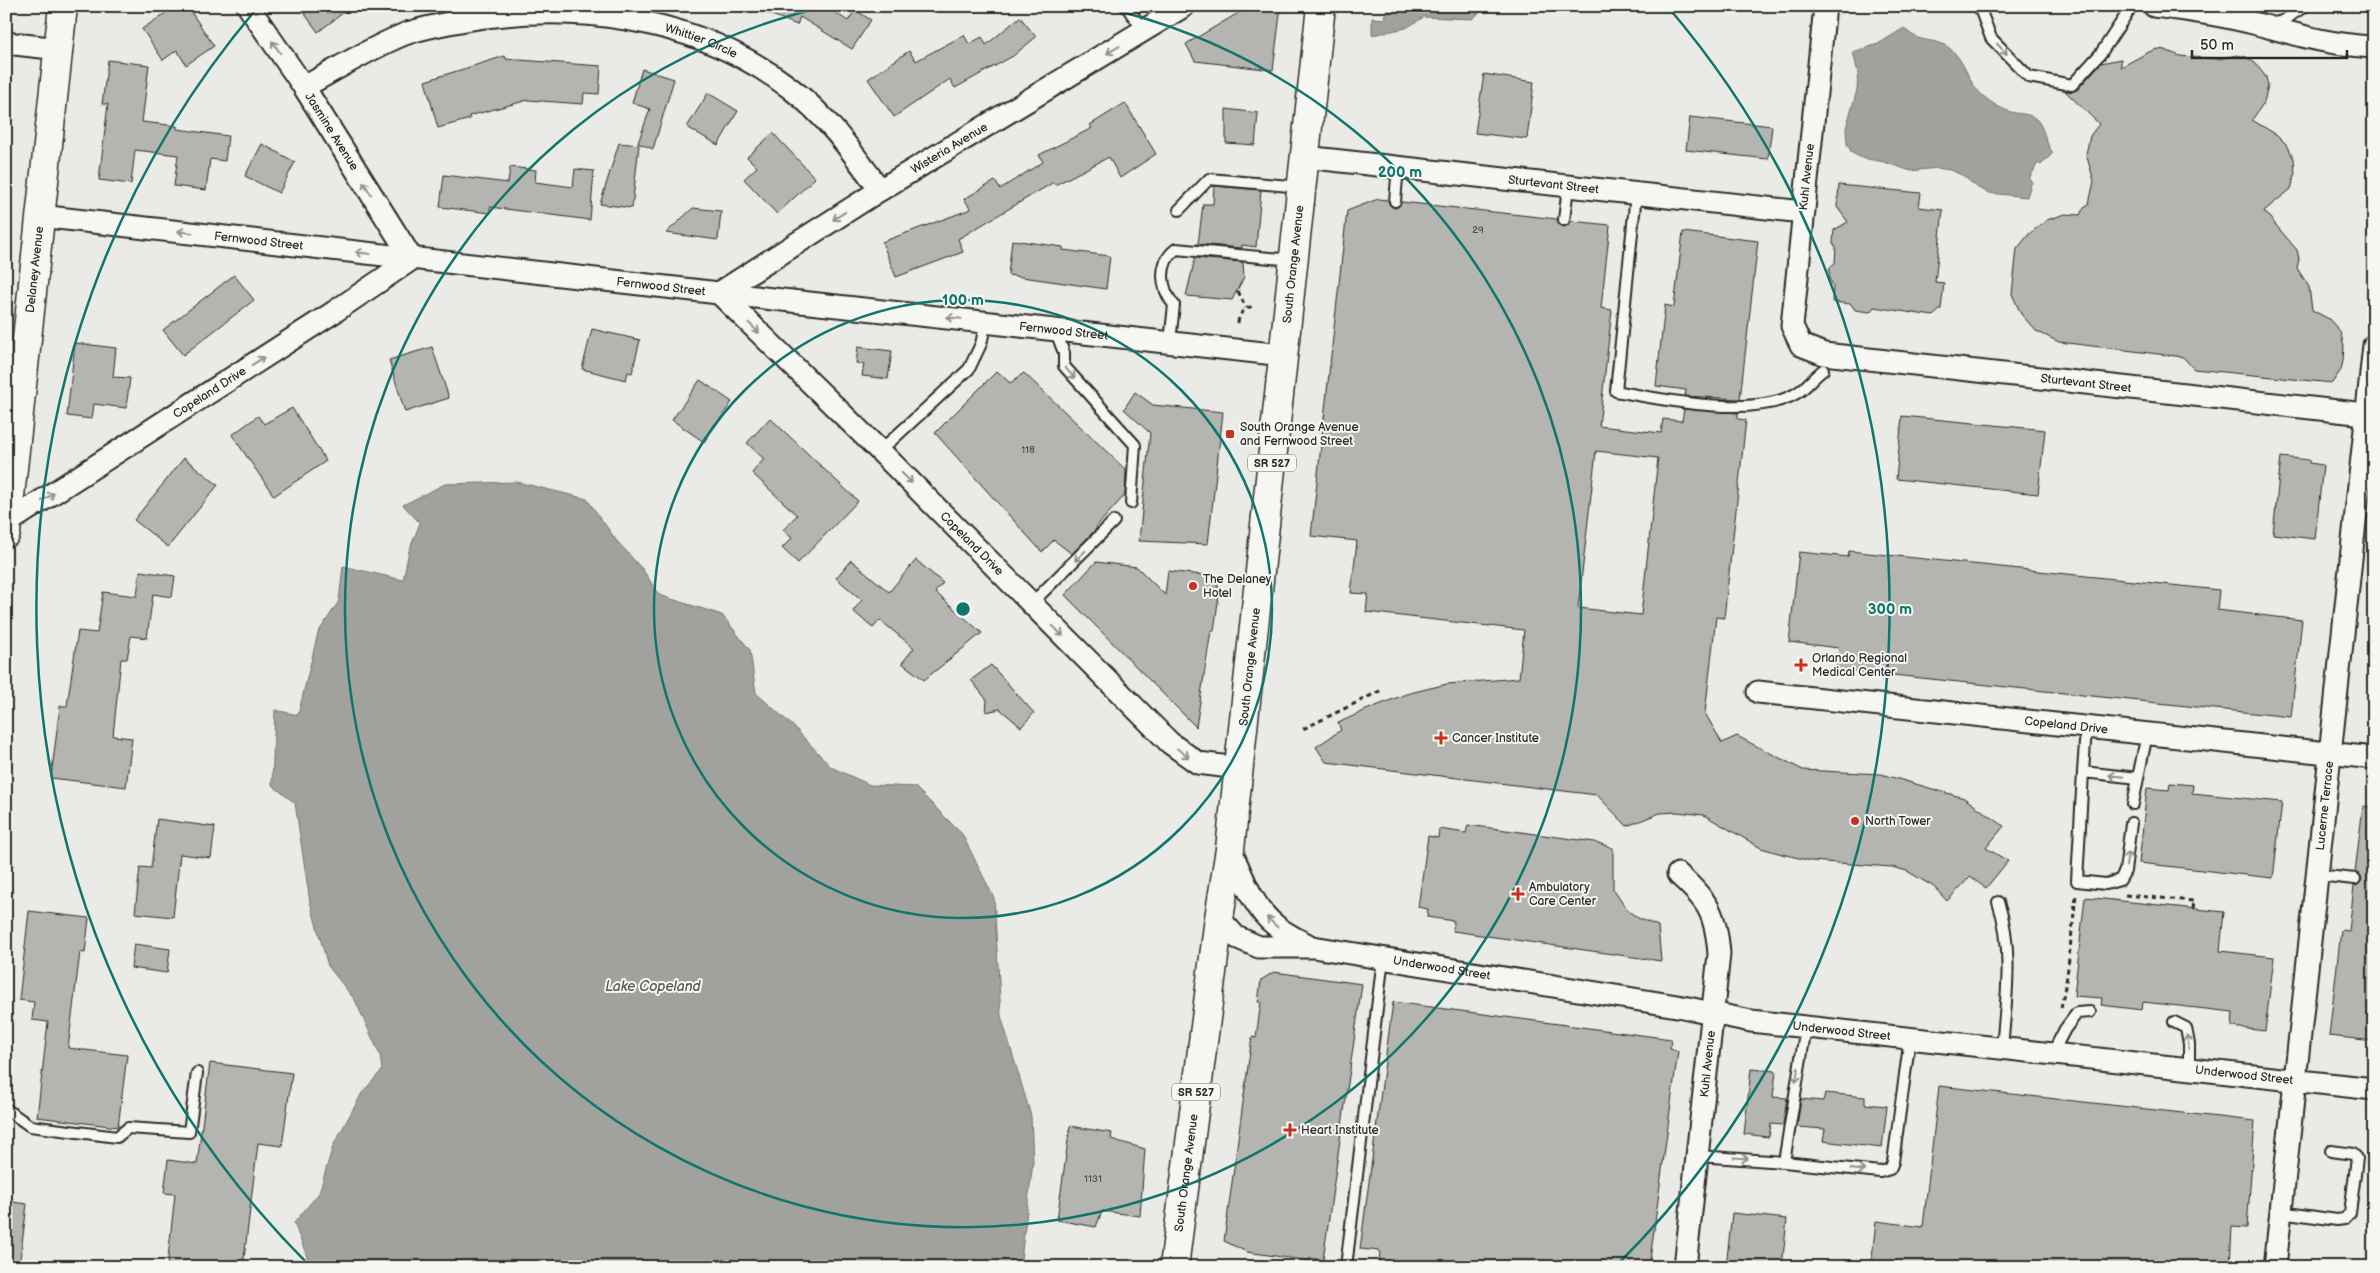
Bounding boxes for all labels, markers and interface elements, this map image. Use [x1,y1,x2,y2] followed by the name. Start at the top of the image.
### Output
[663,20,740,61] street label: Whittier Circle
[2192,28,2348,60] scale bar
[2200,36,2234,55] text: 50 m
[271,40,281,54] one-way arrow
[1996,42,2008,55] one-way arrow
[1106,45,1120,55] one-way arrow
[302,90,362,173] street label: Jasmine Avenue
[908,119,990,177] street label: Wisteria Avenue
[1796,143,1818,211] street label: Kuhl Avenue
[1378,163,1422,182] text: 200 m
[1507,172,1600,197] street label: Sturtevant Street
[362,181,372,195] one-way arrow
[1279,204,1307,324] street label: South Orange Avenue
[833,211,847,221] one-way arrow
[1472,224,1484,236] house number: 29
[22,225,47,314] street label: Delaney Avenue
[177,227,193,237] one-way arrow
[213,228,304,253] street label: Fernwood Street
[356,248,372,258] one-way arrow
[616,274,707,299] street label: Fernwood Street
[942,291,984,310] text: 100 m
[946,313,962,323] one-way arrow
[1018,319,1109,343] street label: Fernwood Street
[747,321,759,333] one-way arrow
[251,356,265,366] one-way arrow
[170,363,249,421] street label: Copeland Drive
[1065,367,1076,380] one-way arrow
[2040,371,2133,396] street label: Sturtevant Street
[1240,420,1359,449] place label: South Orange Avenue and Fernwood Street
[1224,428,1236,440] marker: South Orange Avenue and Fernwood Street
[1021,444,1035,456] house number: 118
[1248,454,1296,472] road number: SR 527
[901,472,913,485] one-way arrow
[41,491,55,501] one-way arrow
[937,508,1007,579] street label: Copeland Drive
[1073,550,1086,562] one-way arrow
[1203,572,1272,601] place label: The Delaney Hotel
[1187,580,1199,592] marker: The Delaney Hotel
[954,600,972,618] centre of rings
[1868,600,1912,619] text: 300 m
[1236,607,1263,727] street label: South Orange Avenue
[1052,625,1064,637] one-way arrow
[1812,651,1907,680] place label: Orlando Regional Medical Center
[1794,658,1808,672] marker: Orlando Regional Medical Center
[2024,713,2109,737] street label: Copeland Drive
[1434,731,1448,745] marker: Cancer Institute
[1452,731,1539,746] place label: Cancer Institute
[1176,748,1190,758] one-way arrow
[2312,760,2337,851] street label: Lucerne Terrace
[2109,771,2125,780] one-way arrow
[1865,814,1931,829] place label: North Tower
[1849,815,1861,827] marker: North Tower
[2122,851,2132,867] one-way arrow
[1529,880,1597,909] place label: Ambulatory Care Center
[1511,887,1525,901] marker: Ambulatory Care Center
[1265,916,1278,928] one-way arrow
[1392,953,1492,983] street label: Underwood Street
[605,978,702,995] water label: Lake Copeland
[1792,1018,1892,1044] street label: Underwood Street
[1697,1030,1719,1098] street label: Kuhl Avenue
[2183,1034,2193,1050] one-way arrow
[2194,1062,2294,1088] street label: Underwood Street
[1791,1067,1801,1083] one-way arrow
[1172,1084,1220,1100] road number: SR 527
[1171,1113,1201,1233] street label: South Orange Avenue
[1283,1123,1297,1137] marker: Heart Institute
[1301,1123,1379,1138] place label: Heart Institute
[1733,1154,1749,1163] one-way arrow
[1850,1165,1866,1175] one-way arrow
[1084,1173,1102,1185] house number: 1131

